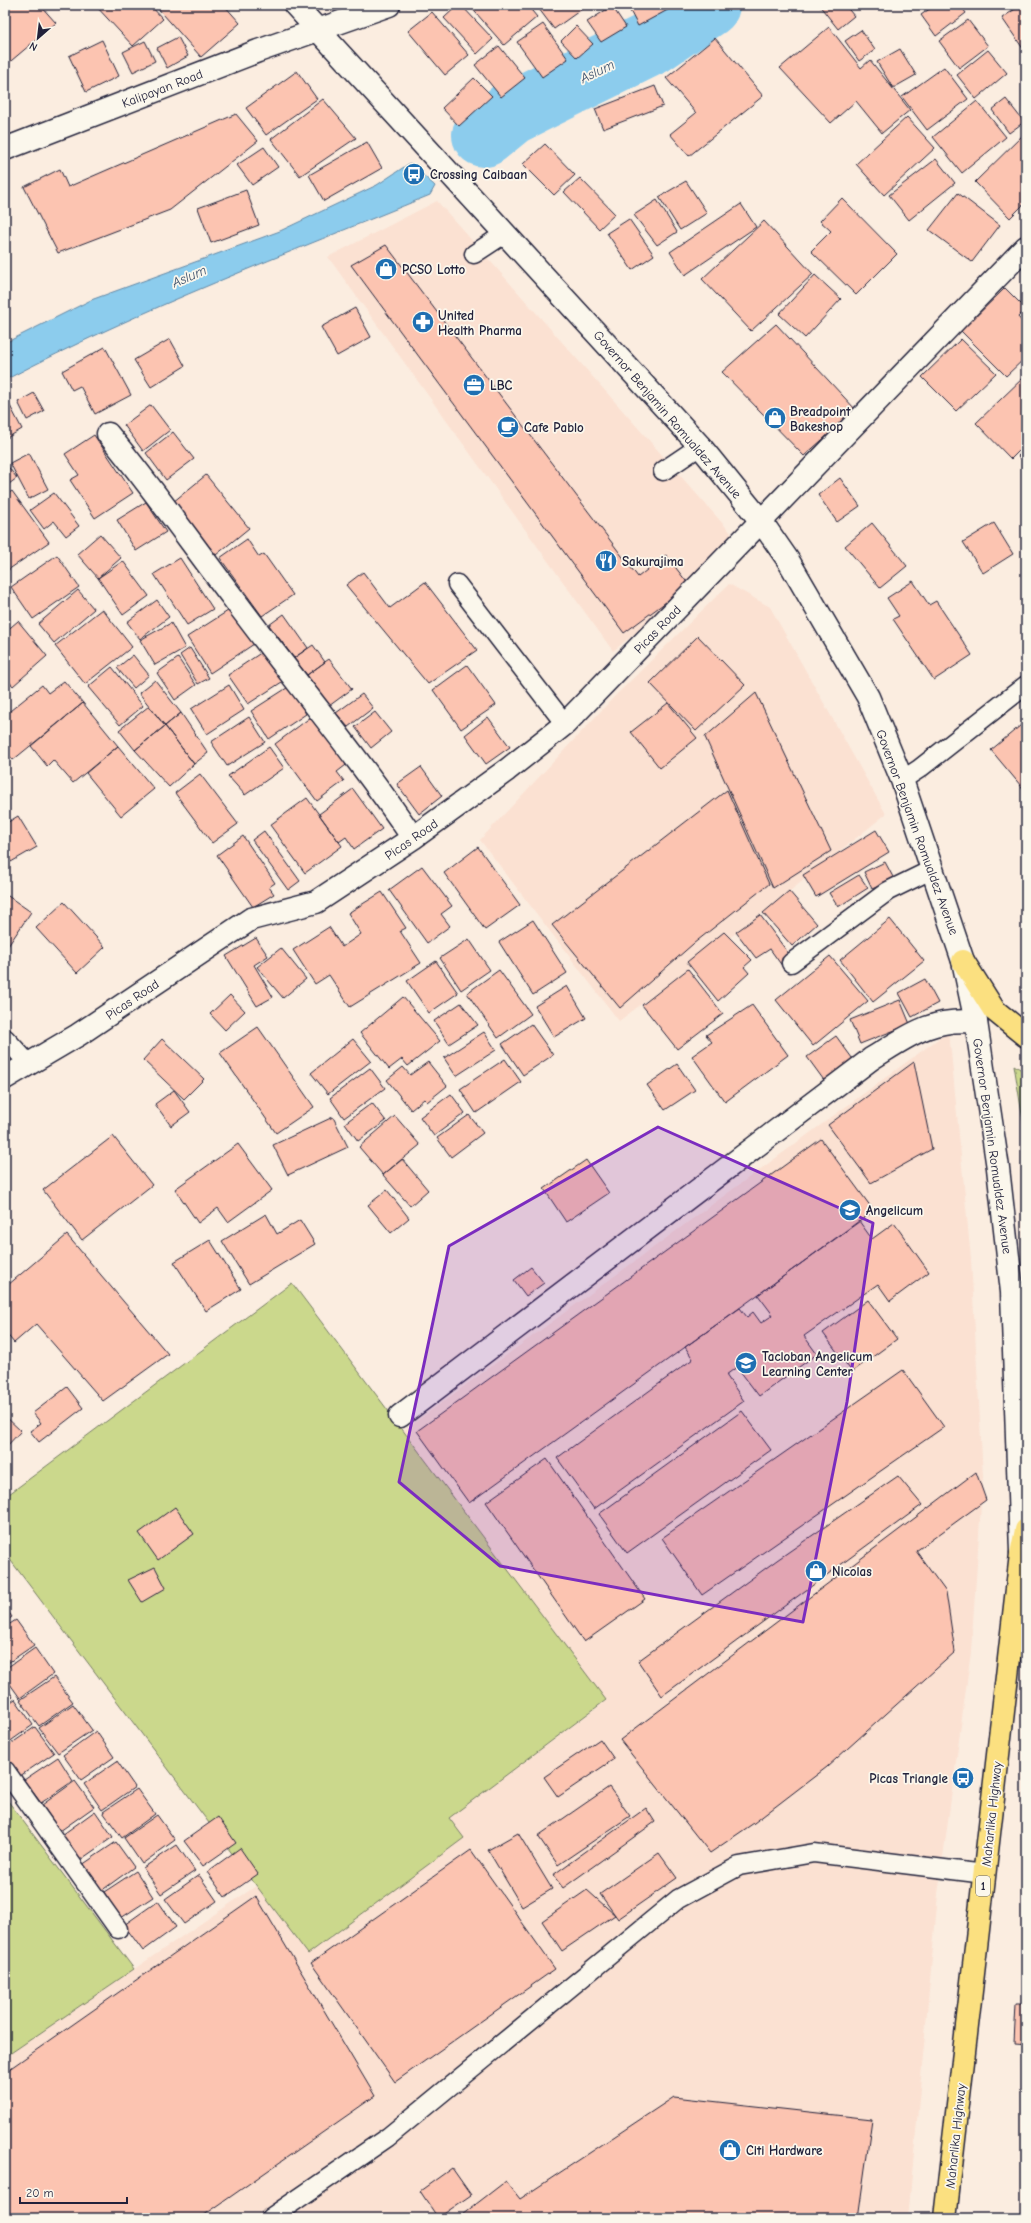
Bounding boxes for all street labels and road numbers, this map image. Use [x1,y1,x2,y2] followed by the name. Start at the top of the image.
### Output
[120,66,205,111] street label: Kalipayan Road
[591,327,745,502] street label: Governor Benjamin Romualdez Avenue
[631,602,684,657] street label: Picas Road
[873,727,962,937] street label: Governor Benjamin Romualdez Avenue
[382,816,441,863] street label: Picas Road
[103,976,162,1023] street label: Picas Road
[970,1037,1015,1255] street label: Governor Benjamin Romualdez Avenue
[979,1761,1004,1867] street label: Maharlika Highway
[976,1876,990,1896] road number: 1
[943,2083,968,2189] street label: Maharlika Highway

